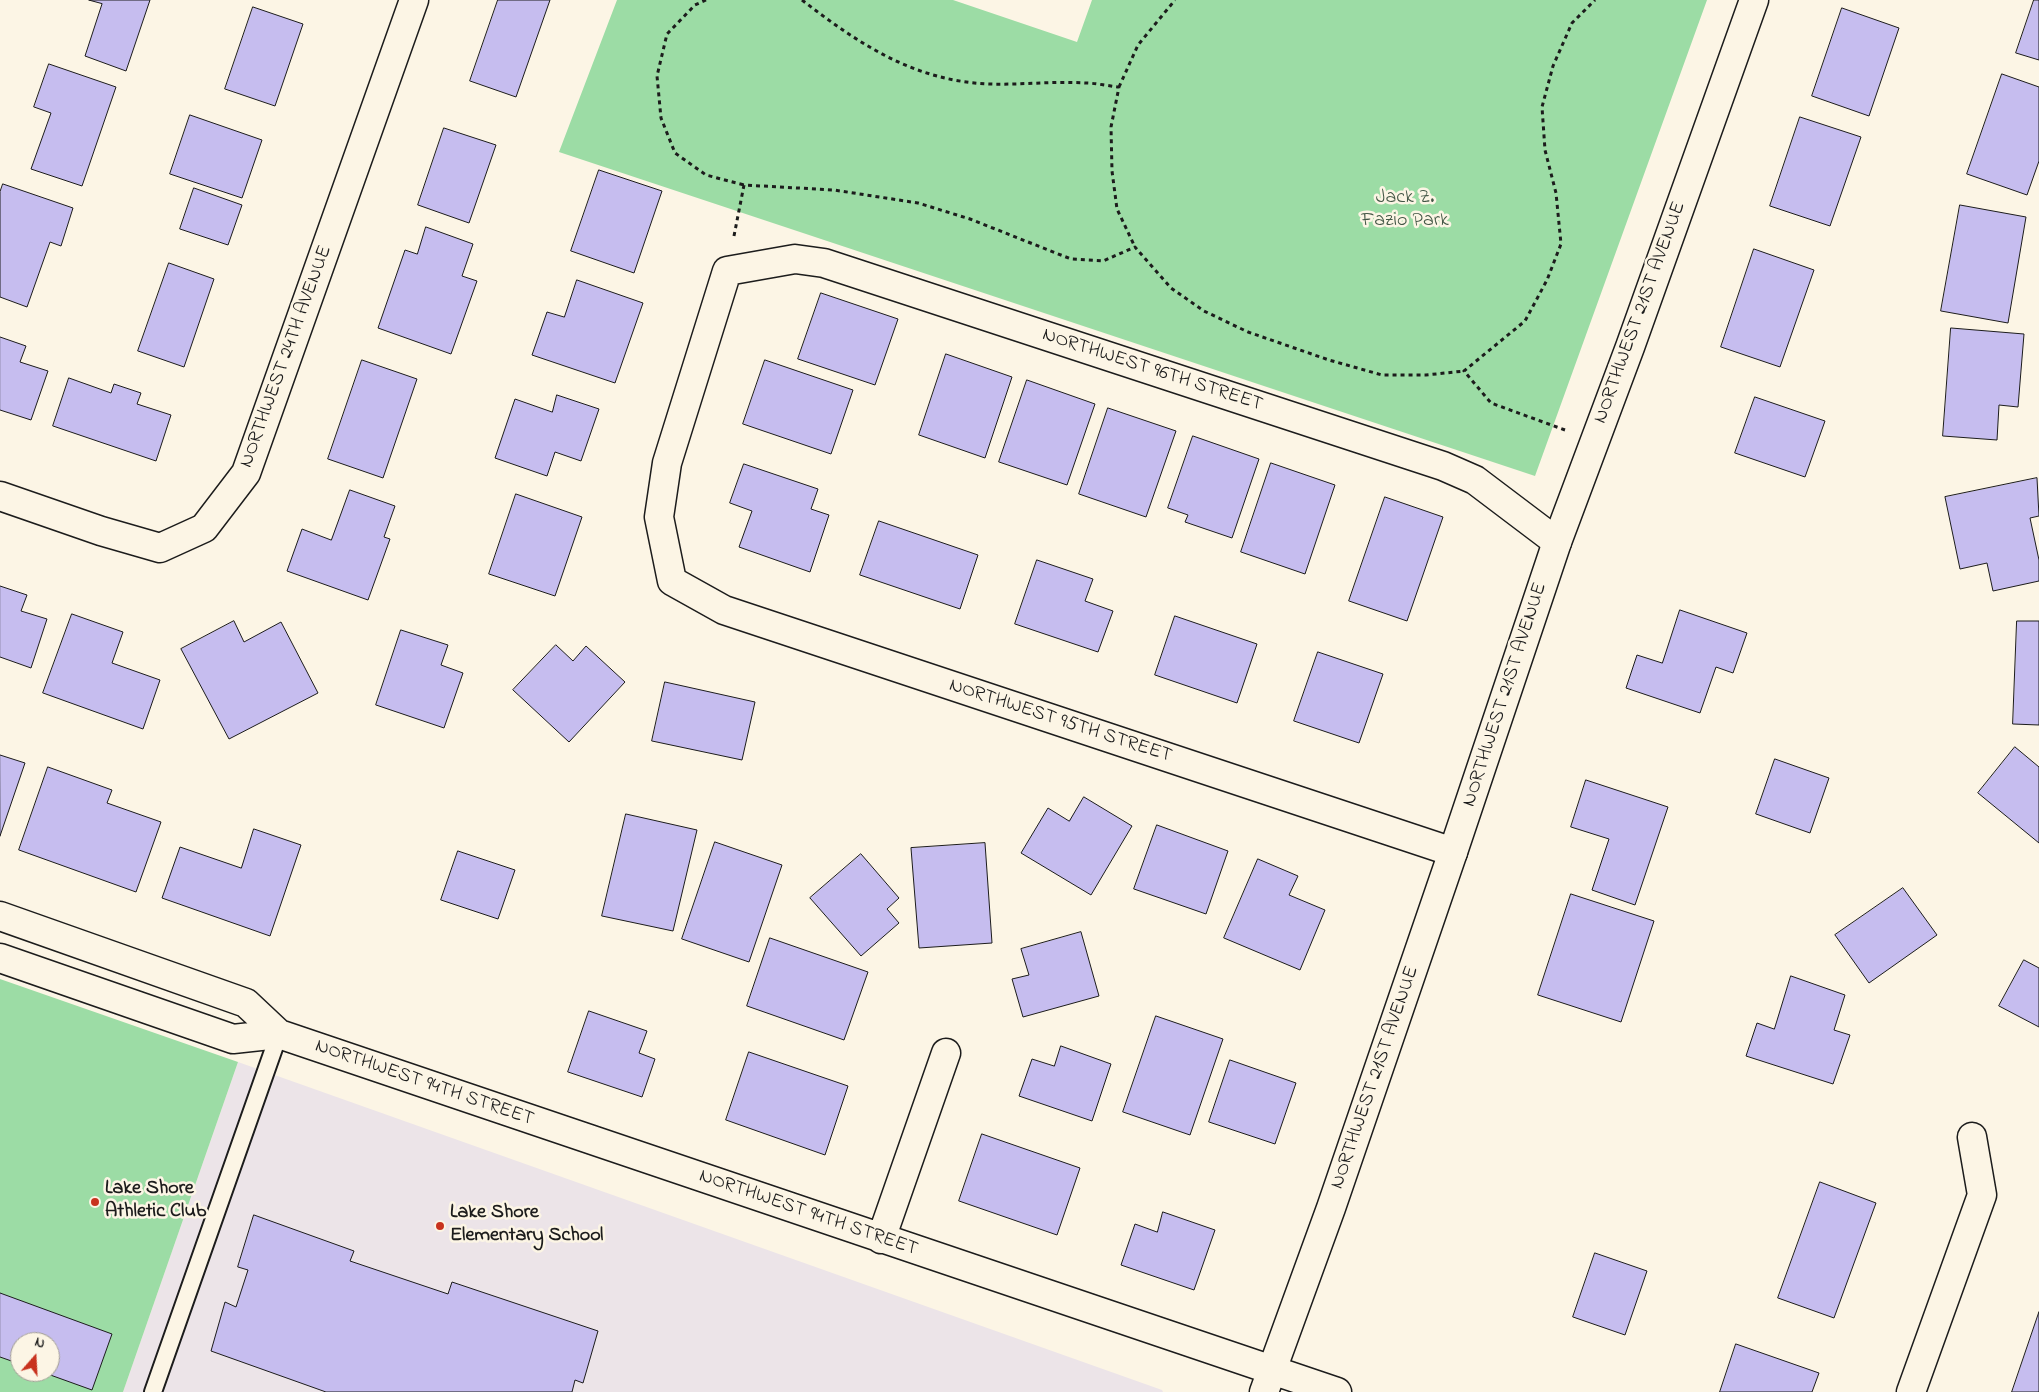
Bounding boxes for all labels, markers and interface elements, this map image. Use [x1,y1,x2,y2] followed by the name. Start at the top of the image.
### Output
[1361,187,1449,234] park label: Jack Z. Fazio Park
[1590,199,1692,427] street label: NORTHWEST 21ST AVENUE
[236,243,338,471] street label: NORTHWEST 24TH AVENUE
[1039,324,1265,418] street label: NORTHWEST 96TH STREET
[1458,580,1554,810] street label: NORTHWEST 21ST AVENUE
[945,675,1175,769] street label: NORTHWEST 95TH STREET
[1327,963,1425,1193] street label: NORTHWEST 21ST AVENUE
[311,1035,537,1133] street label: NORTHWEST 94TH STREET
[695,1165,921,1263] street label: NORTHWEST 94TH STREET
[105,1178,206,1225] place label: Lake Shore Athletic Club
[89,1196,101,1208] marker: Lake Shore Athletic Club
[450,1202,603,1249] place label: Lake Shore Elementary School
[434,1220,446,1232] marker: Lake Shore Elementary School
[10,1332,60,1382] north arrow
[32,1332,48,1355] text: N

